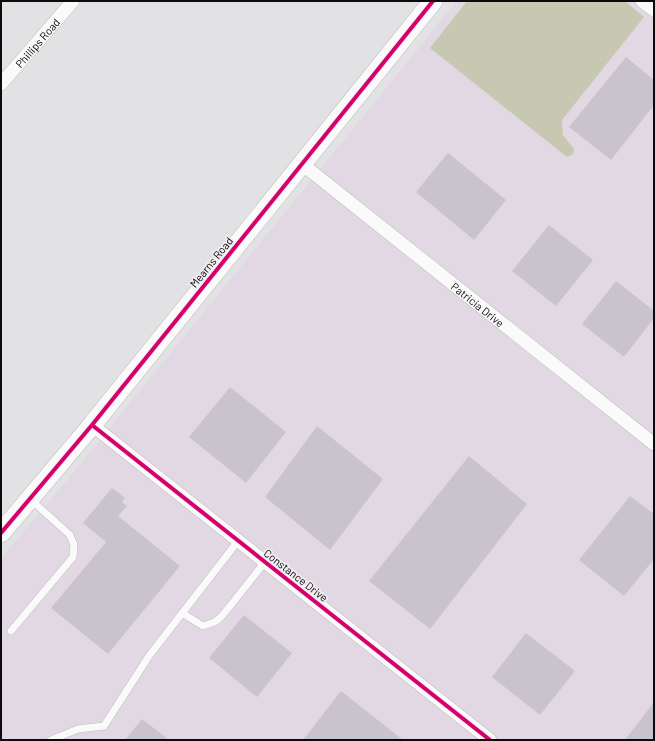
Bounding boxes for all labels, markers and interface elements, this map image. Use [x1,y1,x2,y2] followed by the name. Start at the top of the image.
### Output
[12,15,62,70] street label: Phillips Road
[187,234,235,290] street label: Mearns Road
[449,279,507,329] street label: Patricia Drive
[261,546,331,604] street label: Constance Drive

